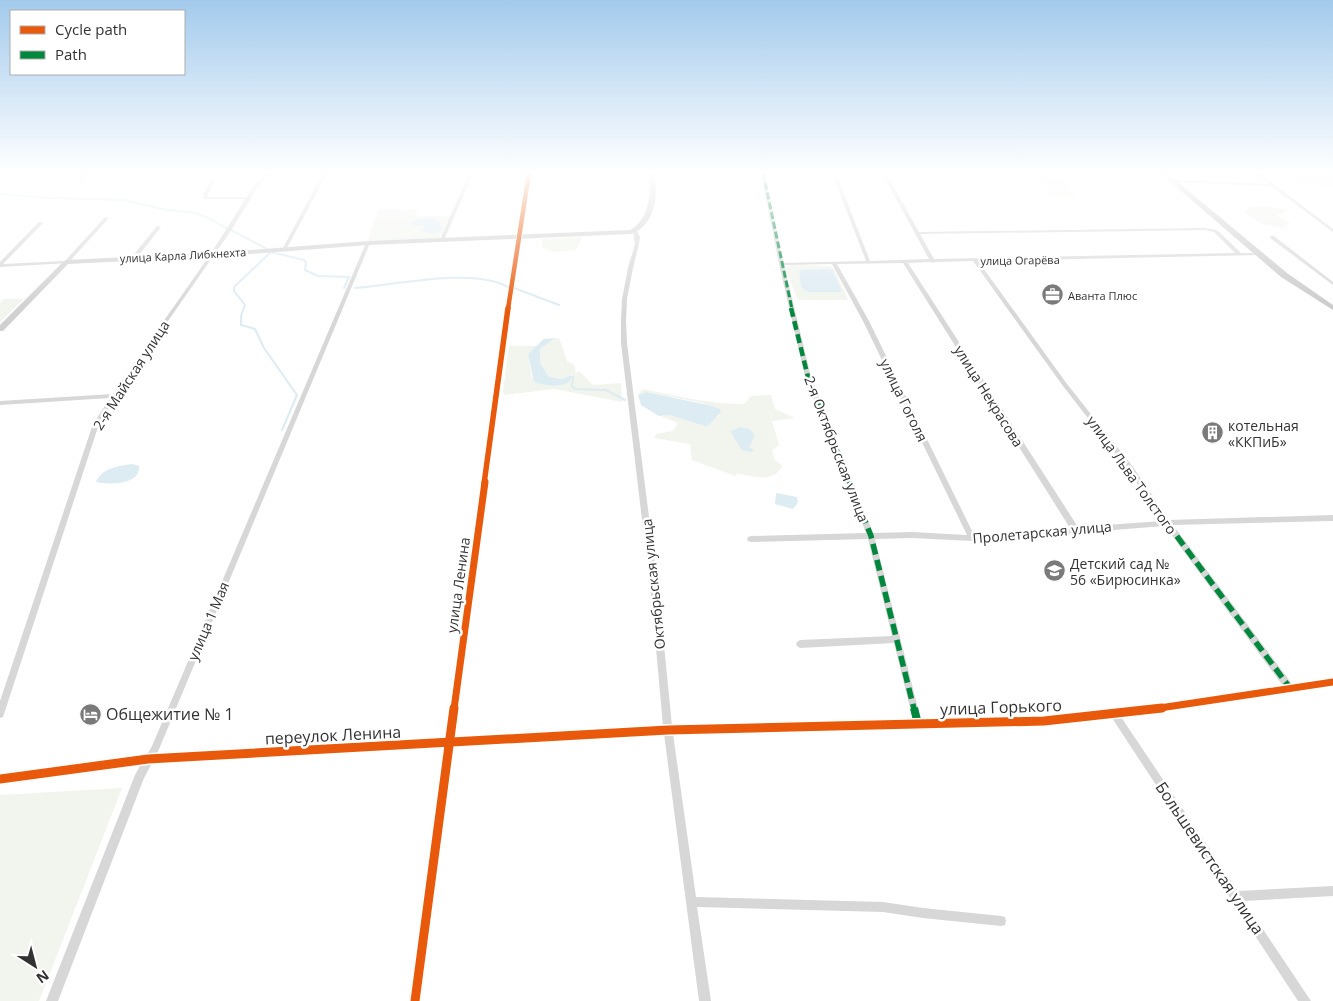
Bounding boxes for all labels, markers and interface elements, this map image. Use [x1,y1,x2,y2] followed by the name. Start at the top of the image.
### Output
[10,10,185,75] legend
[55,19,127,39] text: Cycle path
[55,44,87,64] text: Path
[119,244,247,266] street label: улица Карла Либкнехта
[980,252,1060,268] street label: улица Огарёва
[1040,283,1064,307] office icon: Аванта Плюс
[1068,288,1137,303] place label: Аванта Плюс
[89,317,173,433] street label: 2-я Майская улица
[950,341,1028,451] street label: улица Некрасова
[876,355,932,445] street label: улица Гоголя
[800,373,874,525] street label: 2-я Октябрьская улица
[1083,412,1181,538] street label: улица Льва Толстого
[1228,416,1299,451] place label: котельная «ККПиБ»
[1200,421,1224,445] building icon: котельная «ККПиБ»
[972,516,1112,548] street label: Пролетарская улица
[637,518,669,650] street label: Октябрьская улица
[442,536,474,634] street label: улица Ленина
[1070,554,1181,589] place label: Детский сад № 56 «Бирюсинка»
[1042,559,1066,583] school or university icon: Детский сад № 56 «Бирюсинка»
[183,579,233,663] street label: улица 1 Мая
[940,694,1062,720] street label: улица Горького
[78,702,102,726] hotel icon: Общежитие № 1
[106,703,234,725] place label: Общежитие № 1
[264,720,402,750] street label: переулок Ленина
[1151,777,1269,939] street label: Большевистская улица
[10,941,60,991] north arrow
[33,966,53,988] text: N

